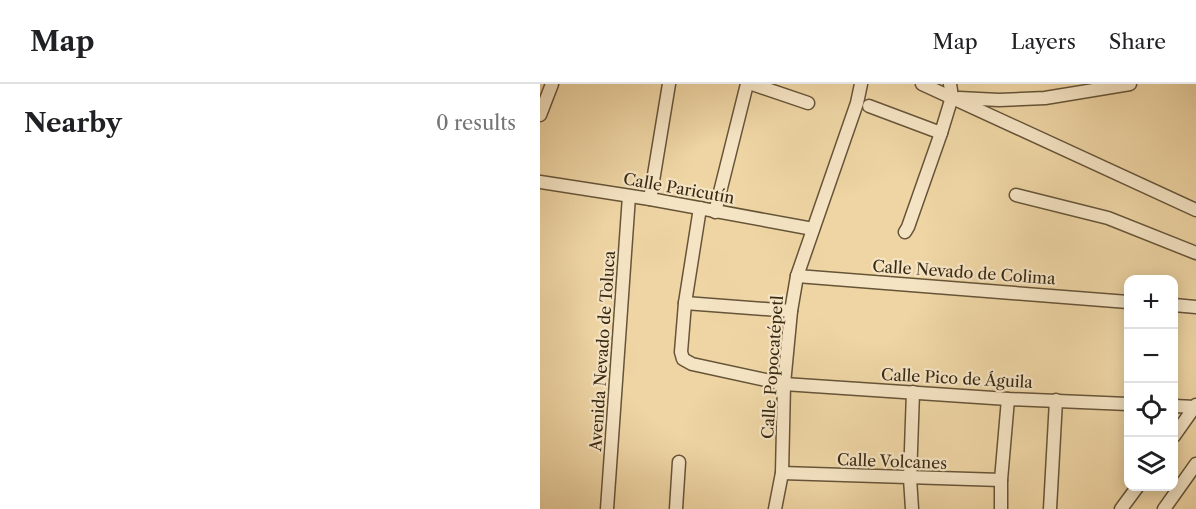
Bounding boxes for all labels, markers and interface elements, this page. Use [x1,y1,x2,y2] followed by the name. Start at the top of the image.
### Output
[30,24,94,58] text: Map
[933,29,978,54] text: Map
[1011,29,1076,54] text: Layers
[1109,29,1166,54] text: Share
[24,107,122,139] text: Nearby
[436,111,516,135] text: 0 results
[622,168,736,208] street label: Calle Paricutín
[585,249,619,453] street label: Avenida Nevado de Toluca
[872,256,1057,288] street label: Calle Nevado de Colima
[1124,275,1178,491] map controls
[1124,275,1178,329] button: +
[757,294,787,439] street label: Calle Popocatépetl
[1124,329,1178,383] button: −
[881,364,1034,392] street label: Calle Pico de Águila
[1124,383,1178,437] button: locate
[1124,437,1178,491] button: layers
[836,449,948,473] street label: Calle Volcanes

